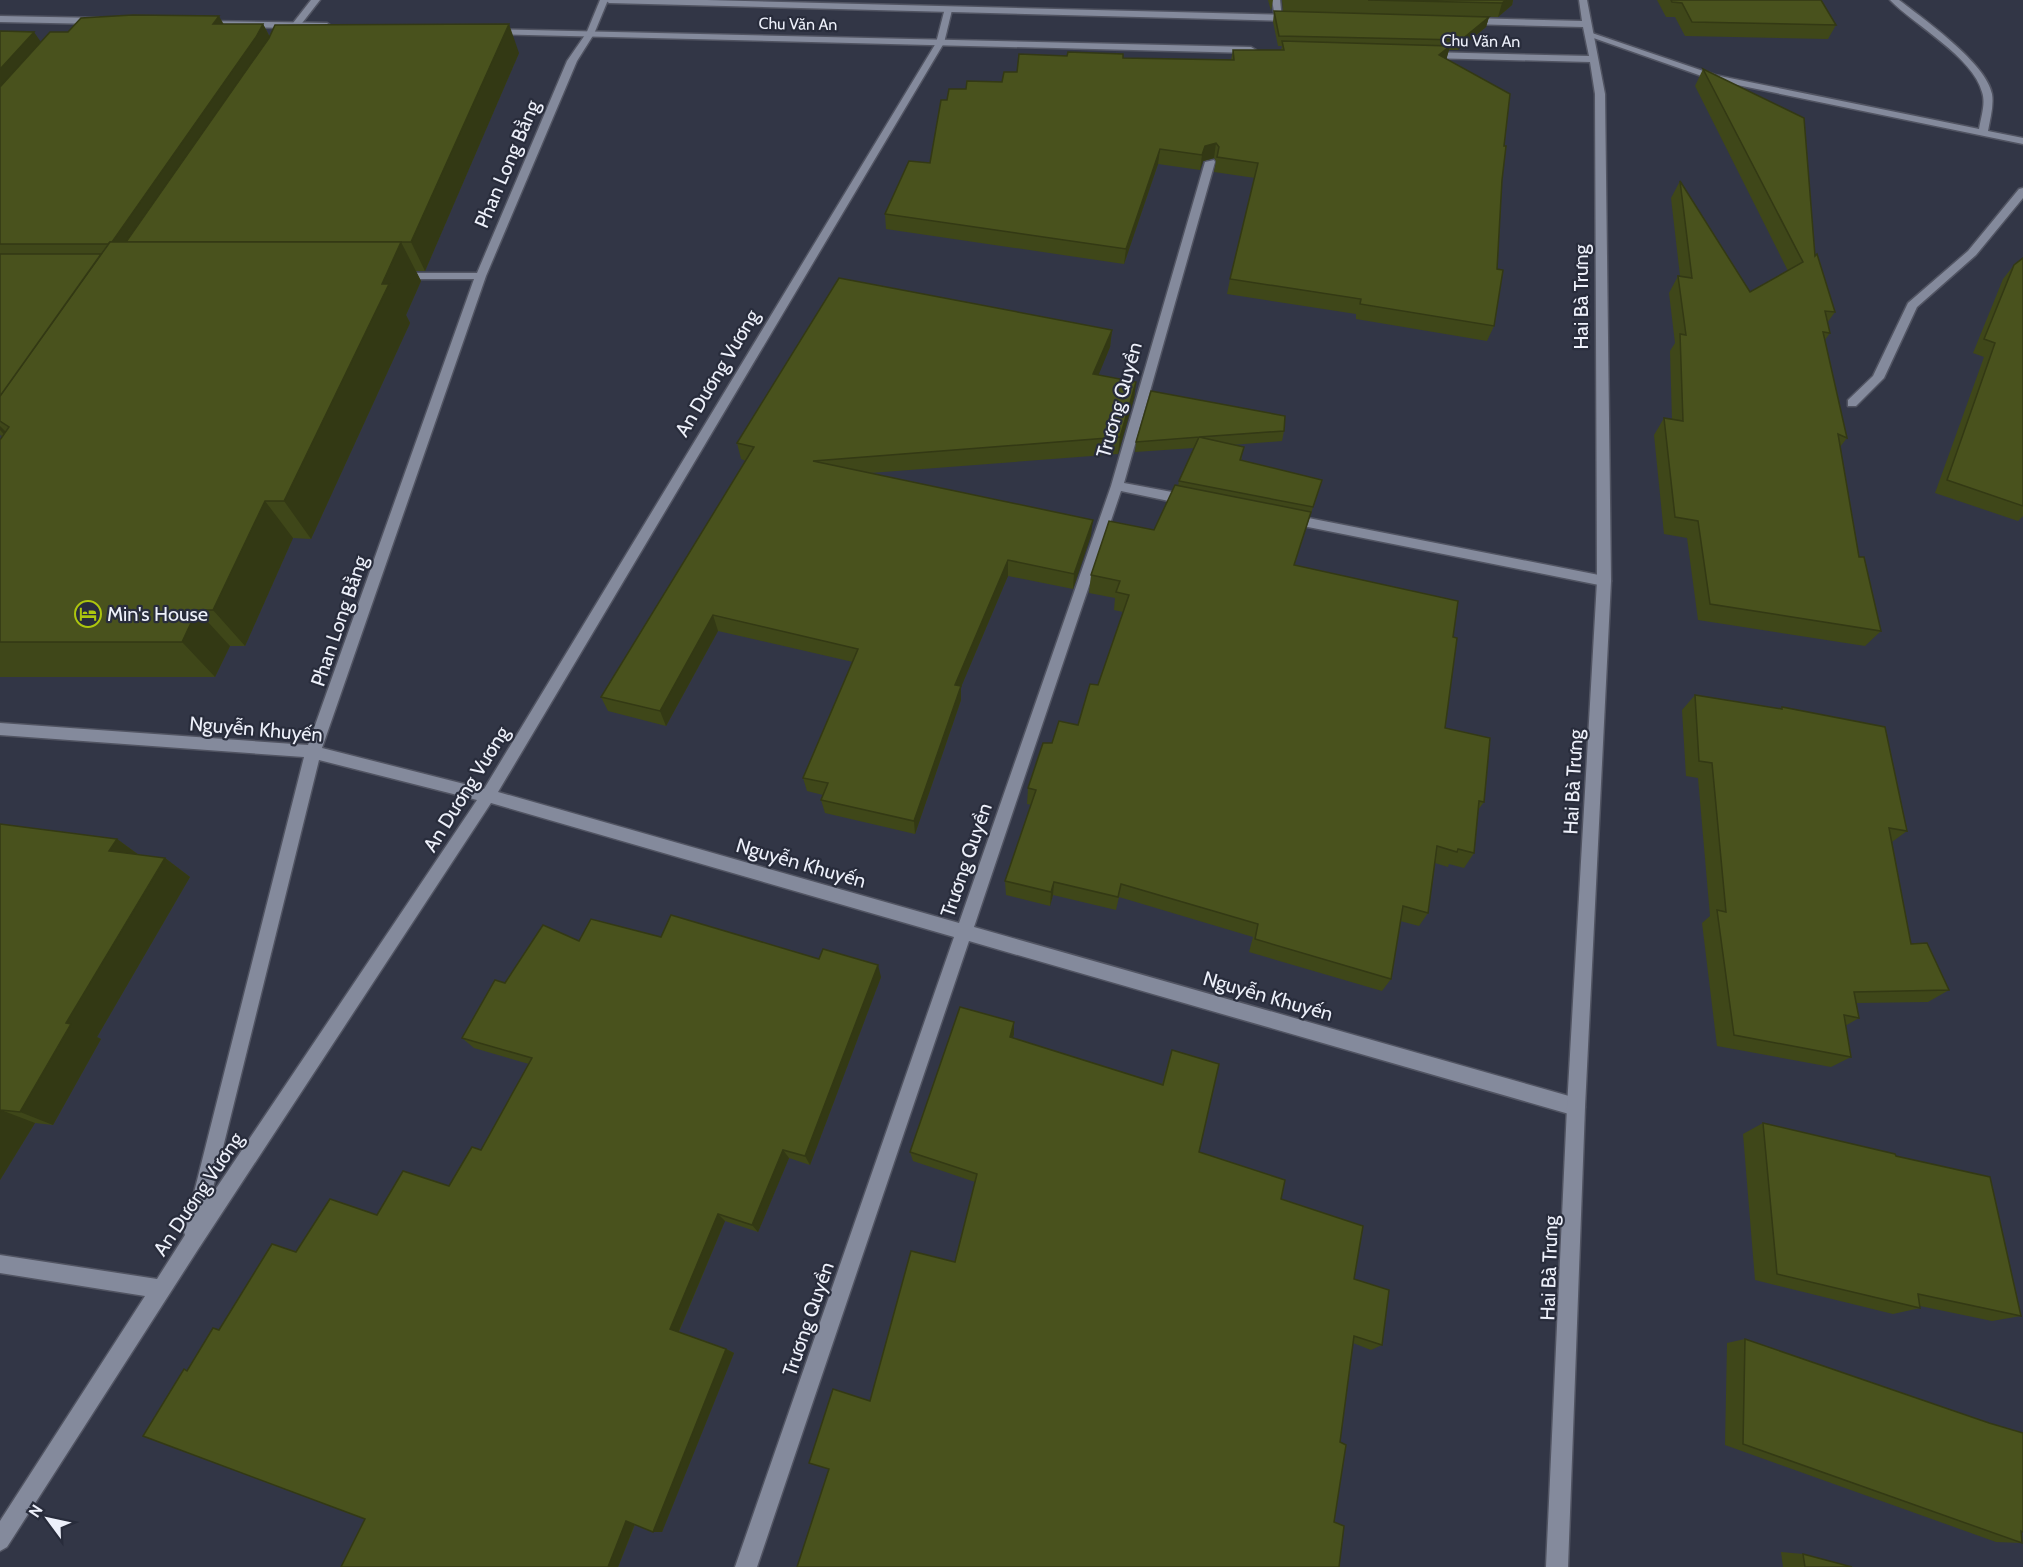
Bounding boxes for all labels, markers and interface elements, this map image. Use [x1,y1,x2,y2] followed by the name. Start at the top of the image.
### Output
[759,14,838,34] street label: Chu Văn An
[1442,31,1521,51] street label: Chu Văn An
[469,95,545,232] street label: Phan Long Bằng
[1569,243,1593,350] street label: Hai Bà Trưng
[670,304,765,441] street label: An Dương Vương
[1091,339,1147,461] street label: Trương Quyền
[305,552,373,689] street label: Phan Long Bằng
[73,599,103,629] hotel icon: Min's House
[107,602,208,626] place label: Min's House
[188,711,324,747] street label: Nguyễn Khuyến
[418,721,515,856] street label: An Dương Vương
[1558,728,1588,835] street label: Hai Bà Trưng
[935,800,997,920] street label: Trương Quyền
[733,833,869,893] street label: Nguyễn Khuyến
[1200,966,1336,1026] street label: Nguyễn Khuyến
[148,1127,249,1260] street label: An Dương Vương
[1535,1214,1563,1321] street label: Hai Bà Trưng
[777,1259,839,1379] street label: Trương Quyền
[18,1489,78,1549] north arrow
[25,1501,47,1521] text: N

